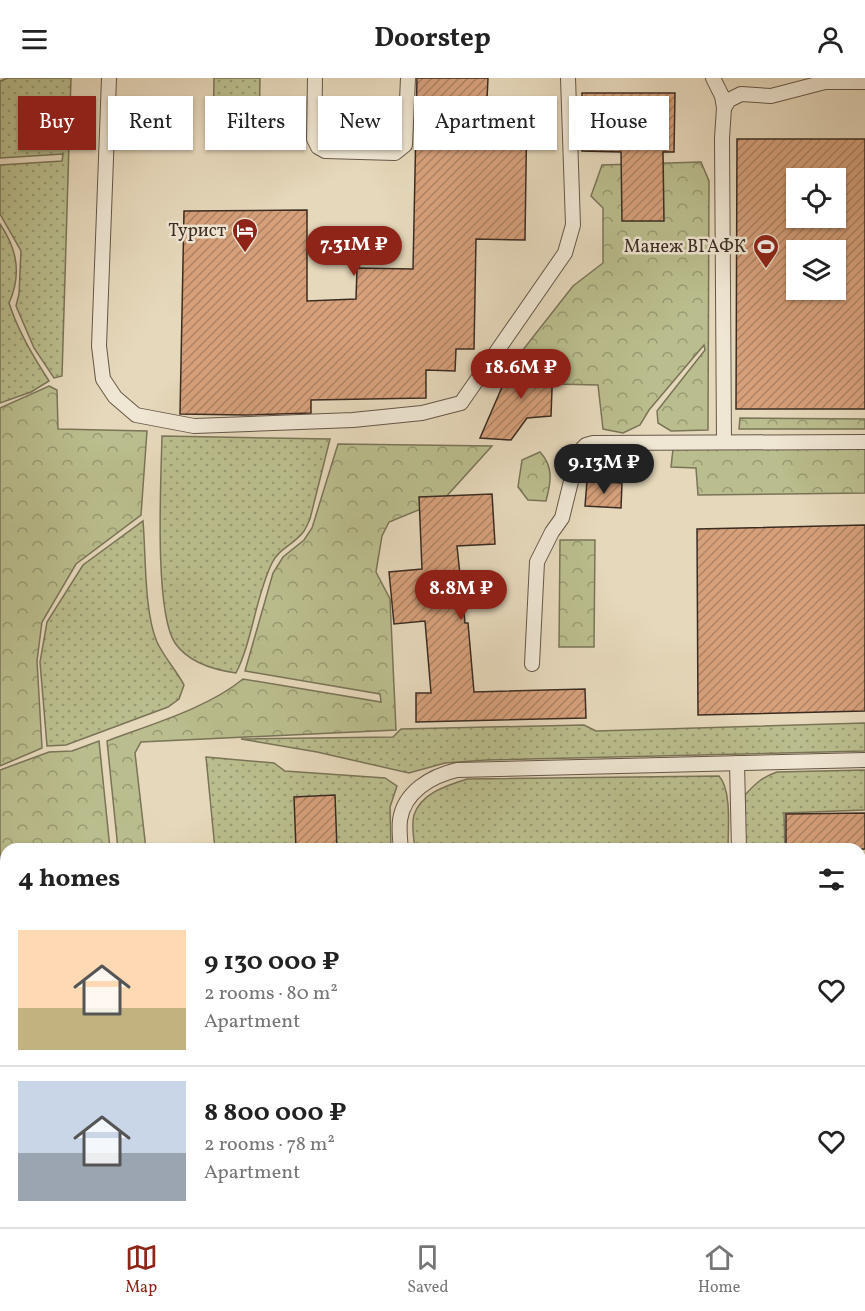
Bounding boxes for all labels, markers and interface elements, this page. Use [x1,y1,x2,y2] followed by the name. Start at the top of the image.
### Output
[374,20,491,58] text: Doorstep
[18,23,51,56] icon: menu
[814,23,847,56] icon: person
[18,96,96,150] chip: Buy
[108,96,193,150] chip: Rent
[205,96,306,150] chip: Filters
[318,96,402,150] chip: New
[414,96,557,150] chip: Apartment
[569,96,669,150] chip: House
[786,168,846,300] map controls
[786,168,846,228] button: locate
[230,216,260,254] hotel icon: Турист
[168,219,226,244] place label: Турист
[299,226,409,277] pin: 7.31M ₽
[320,231,388,259] text: 7.31M ₽
[751,232,781,270] sports icon: Манеж ВГАФК
[624,235,746,260] place label: Манеж ВГАФК
[786,240,846,300] button: layers
[466,349,576,400] pin: 18.6M ₽
[485,354,557,382] text: 18.6M ₽
[549,444,659,495] pin: 9.13M ₽
[568,449,640,477] text: 9.13M ₽
[412,570,510,621] pin: 8.8M ₽
[429,575,493,603] text: 8.8M ₽
[18,861,120,897] text: 4 homes
[815,863,848,896] icon: filters
[204,944,340,980] text: 9 130 000 ₽
[66,954,138,1026] icon: home
[815,974,848,1007] icon: heart
[204,980,338,1008] text: 2 rooms · 80 m²
[204,1008,300,1036] text: Apartment
[204,1095,347,1131] text: 8 800 000 ₽
[66,1105,138,1177] icon: home
[815,1125,848,1158] icon: heart
[204,1131,335,1159] text: 2 rooms · 78 m²
[204,1159,300,1187] text: Apartment
[125,1241,158,1299] tab: Map
[407,1241,448,1299] tab: Saved
[698,1241,740,1299] tab: Home

